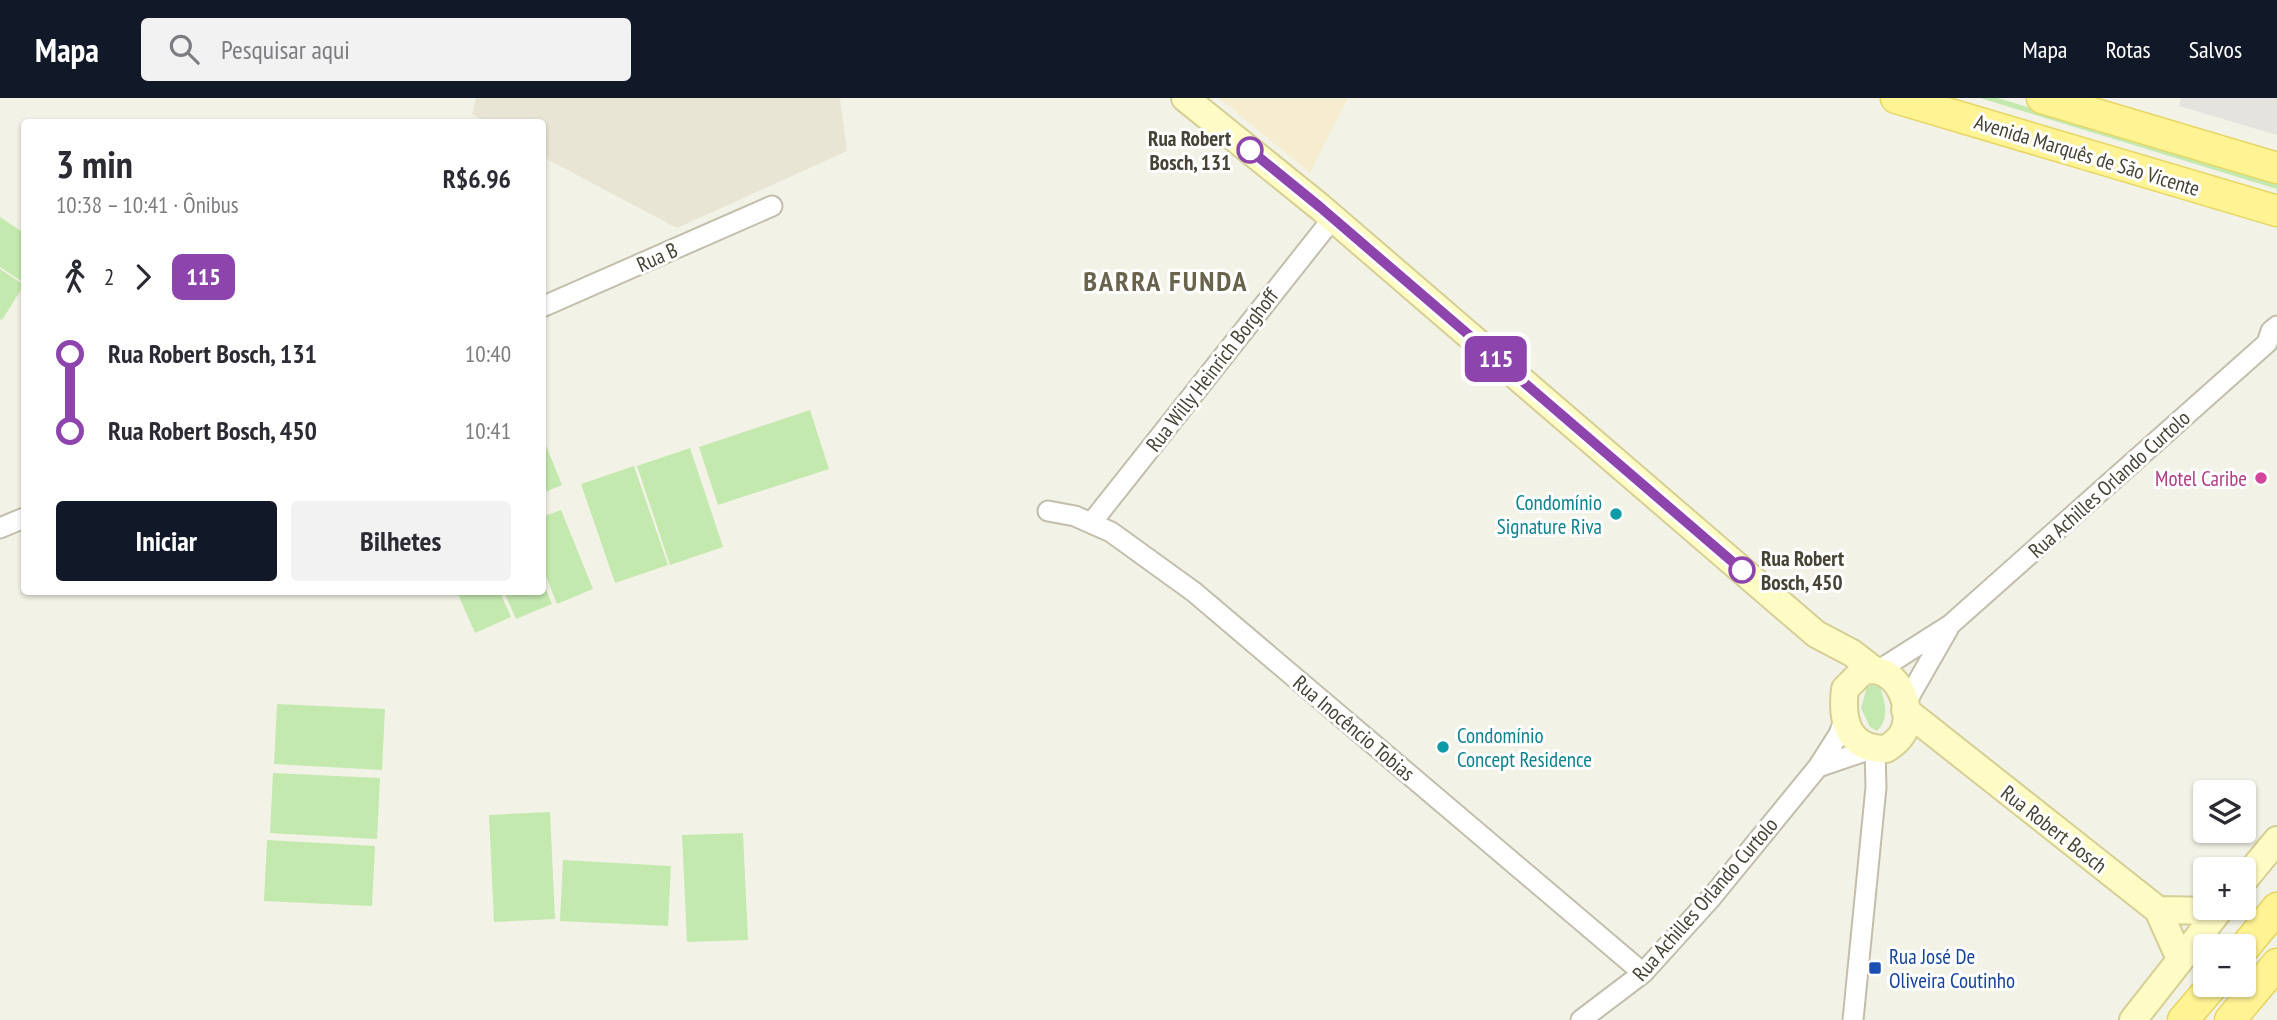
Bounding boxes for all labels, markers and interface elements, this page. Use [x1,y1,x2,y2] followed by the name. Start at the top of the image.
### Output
[141,18,631,81] search box
[35,28,99,71] text: Mapa
[165,30,203,68] icon: search
[221,33,350,66] text: Pesquisar aqui
[2023,34,2067,65] text: Mapa
[2105,34,2151,65] text: Rotas
[2189,34,2242,65] text: Salvos
[1971,108,2203,202] street label: Avenida Marquês de São Vicente
[1148,125,1231,176] place label: Rua Robert Bosch, 131
[1237,137,1263,163] marker: Rua Robert Bosch, 131
[56,139,133,188] text: 3 min
[443,162,511,195] text: R$6.96
[56,190,239,219] text: 10:38 – 10:41 · Ônibus
[632,236,682,278] street label: Rua B
[56,258,94,296] icon: walk
[124,258,162,296] icon: forward
[186,261,221,292] text: 115
[104,262,114,291] text: 2
[1083,262,1249,299] district label: BARRA FUNDA
[1140,283,1285,457] street label: Rua Willy Heinrich Borghoff
[1456,336,1536,382] line badge: 115
[108,337,317,370] text: Rua Robert Bosch, 131
[465,339,511,368] text: 10:40
[1479,343,1513,374] text: 115
[2023,404,2195,564] street label: Rua Achilles Orlando Curtolo
[108,414,317,447] text: Rua Robert Bosch, 450
[465,416,511,445] text: 10:41
[2155,465,2247,492] place label: Motel Caribe
[2253,470,2269,486] marker: Motel Caribe
[1497,489,1602,540] place label: Condomínio Signature Riva
[56,501,277,581] button: Iniciar
[291,501,511,581] button: Bilhetes
[1608,506,1624,522] marker: Condomínio Signature Riva
[1761,545,1844,596] place label: Rua Robert Bosch, 450
[1729,557,1755,583] marker: Rua Robert Bosch, 450
[1288,669,1420,787] street label: Rua Inocêncio Tobias
[1457,722,1592,773] place label: Condomínio Concept Residence
[1435,739,1451,755] marker: Condomínio Concept Residence
[1995,779,2113,879] street label: Rua Robert Bosch
[2193,780,2256,997] map controls
[2193,780,2256,843] button: layers
[1626,812,1784,986] street label: Rua Achilles Orlando Curtolo
[2193,857,2256,920] button: +
[2193,934,2256,997] button: −
[1889,943,2015,994] place label: Rua José De Oliveira Coutinho
[1867,960,1883,976] marker: Rua José De Oliveira Coutinho

